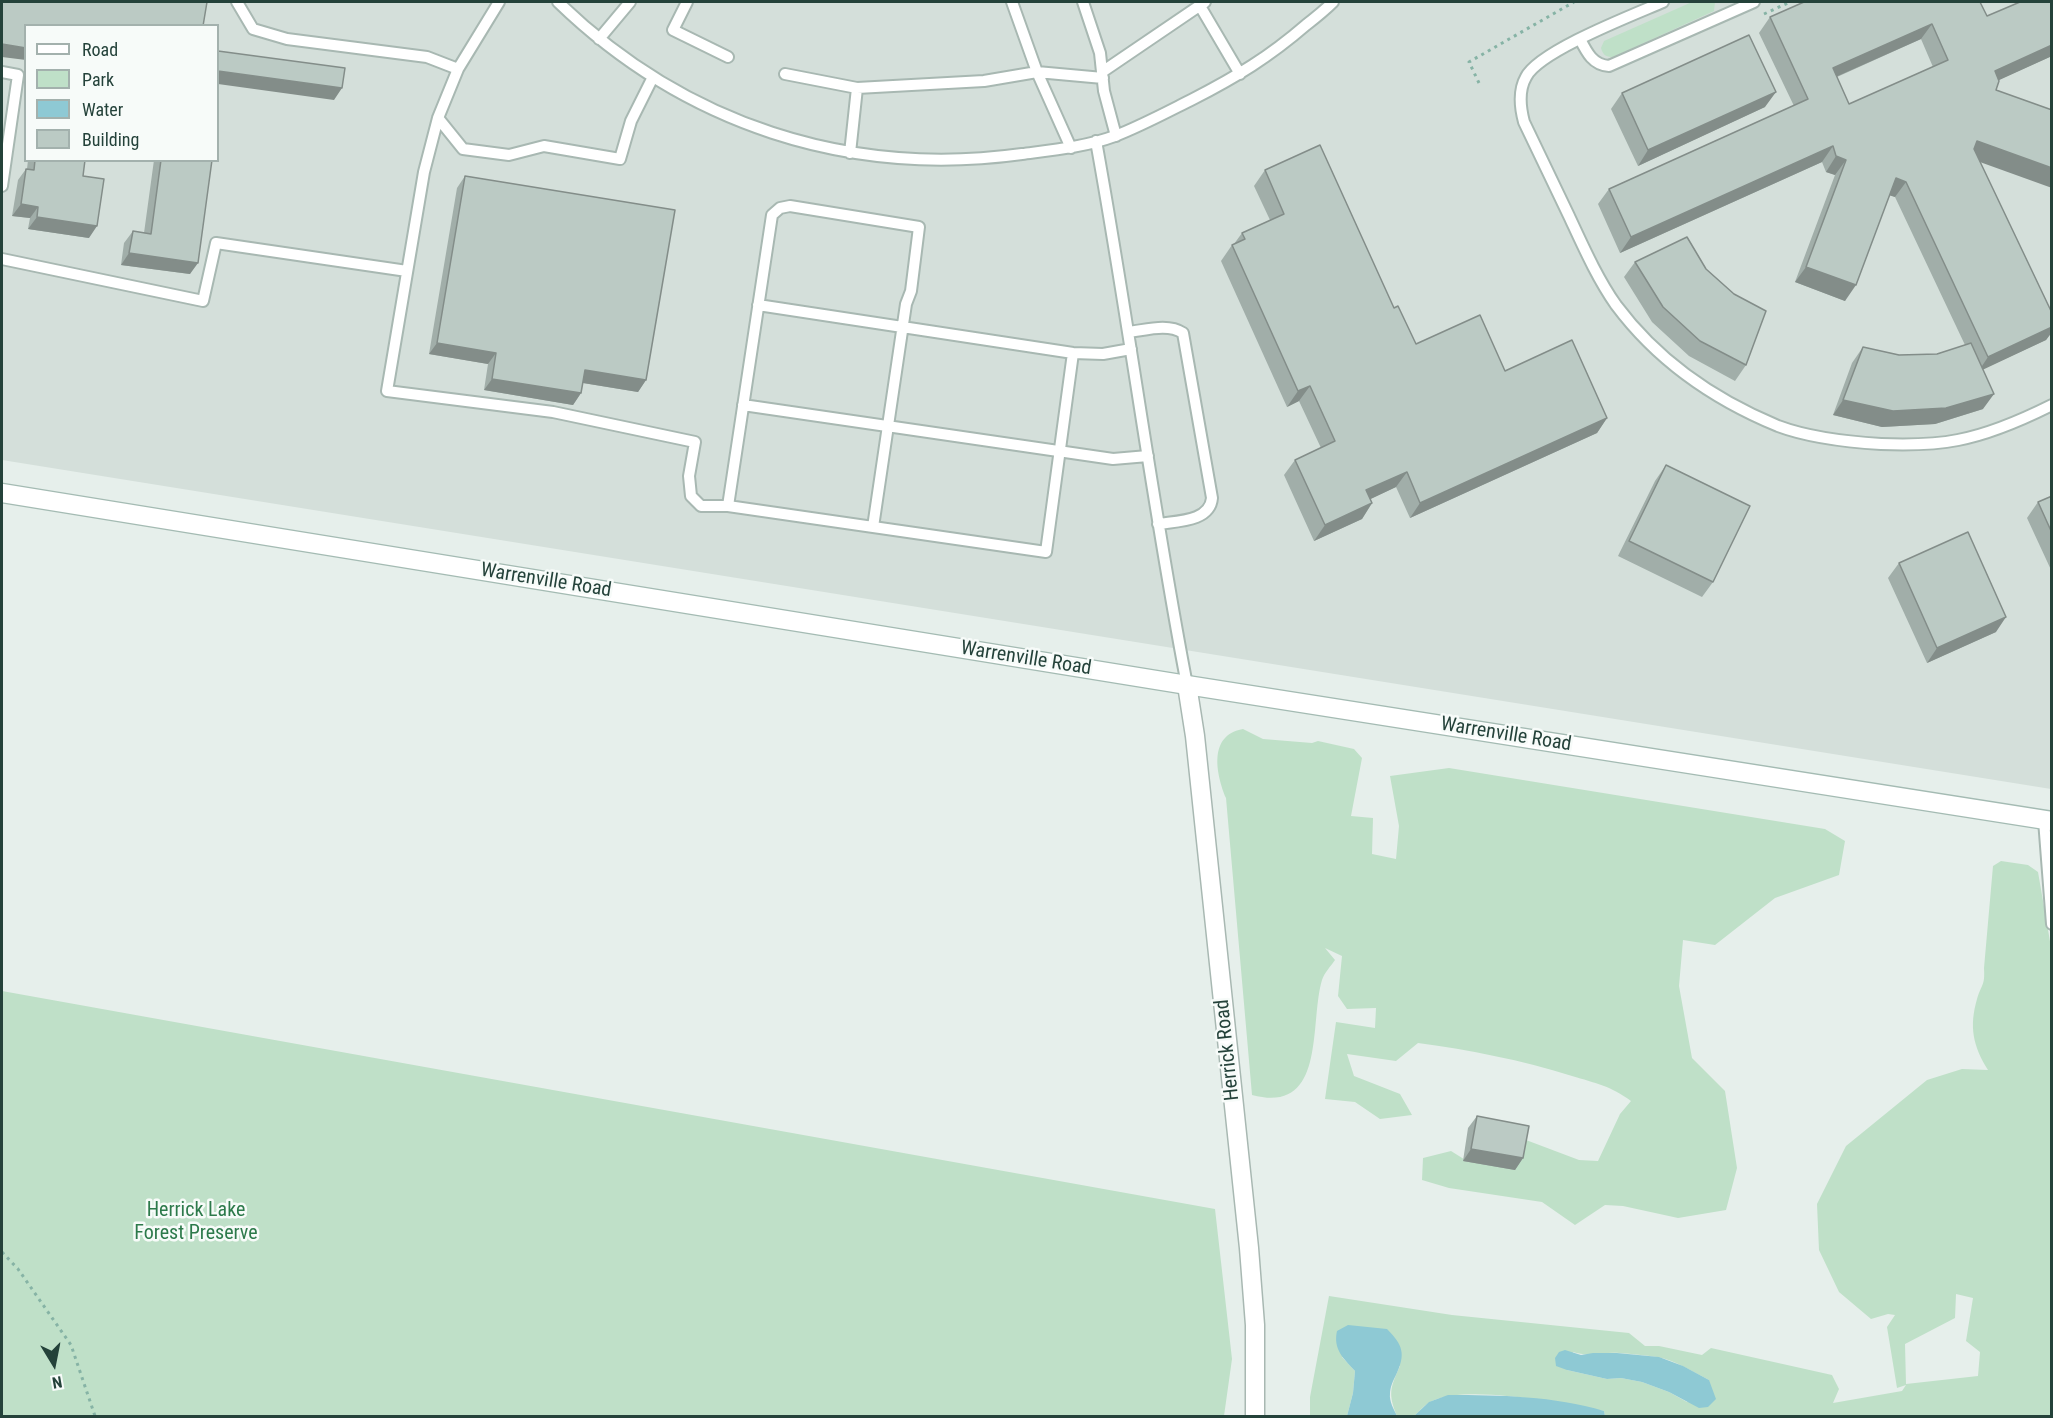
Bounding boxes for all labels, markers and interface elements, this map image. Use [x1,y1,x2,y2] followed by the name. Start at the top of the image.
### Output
[24,24,219,162] legend
[82,39,118,60] text: Road
[82,69,114,90] text: Park
[82,99,123,120] text: Water
[82,129,139,150] text: Building
[479,559,613,603] street label: Warrenville Road
[959,637,1093,681] street label: Warrenville Road
[1439,713,1573,757] street label: Warrenville Road
[1211,998,1245,1102] street label: Herrick Road
[134,1199,258,1246] park label: Herrick Lake Forest Preserve
[24,1334,84,1394] north arrow
[51,1372,64,1392] text: N

